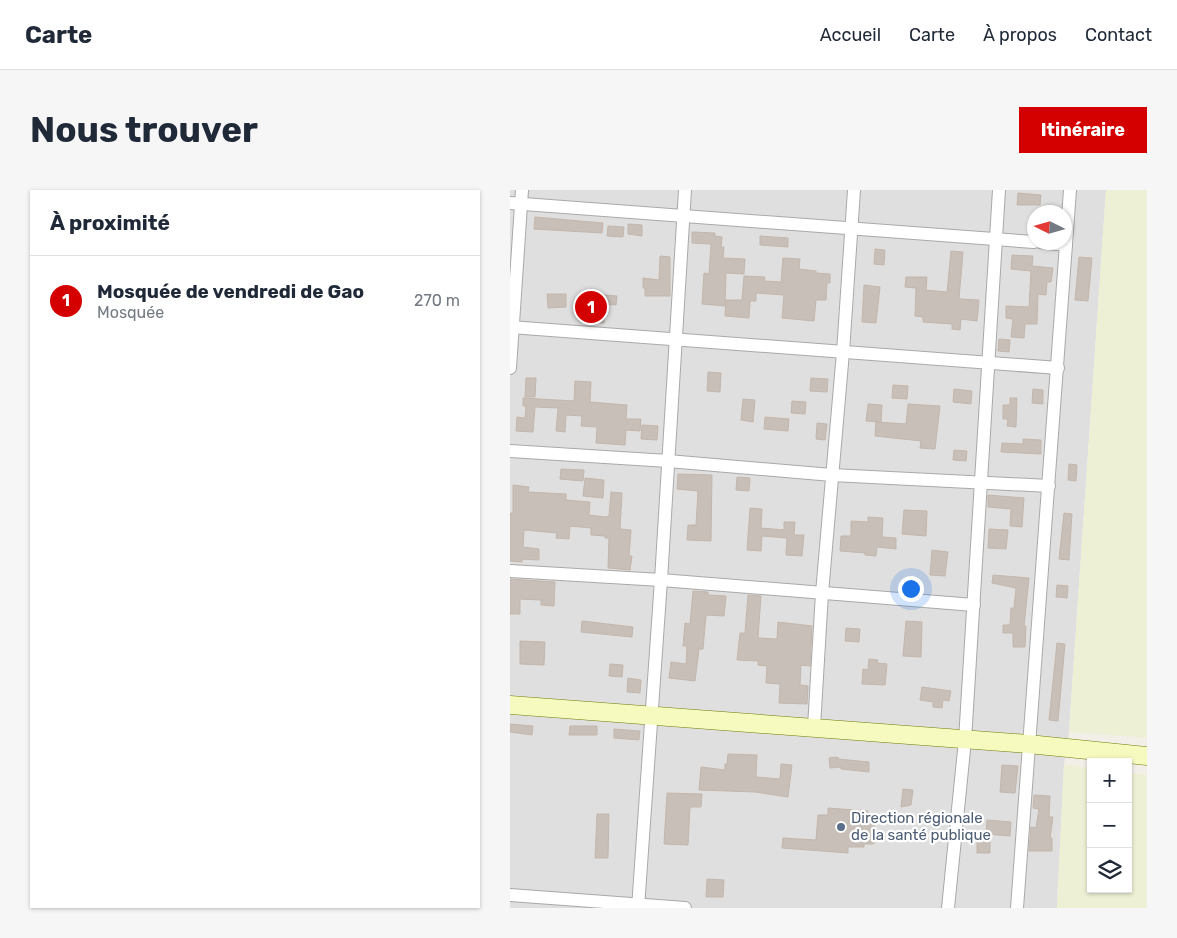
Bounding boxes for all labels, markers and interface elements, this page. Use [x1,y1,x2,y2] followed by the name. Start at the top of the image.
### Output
[25,21,92,49] text: Carte
[820,24,881,46] text: Accueil
[909,24,955,46] text: Carte
[983,24,1057,46] text: À propos
[1085,24,1152,46] text: Contact
[1019,107,1147,153] button: Itinéraire
[30,109,258,151] text: Nous trouver
[1027,205,1072,250] north arrow
[50,210,170,235] text: À proximité
[97,280,364,303] text: Mosquée de vendredi de Gao
[575,288,607,326] pin: 1
[62,291,70,310] text: 1
[414,291,460,310] text: 270 m
[97,303,164,322] text: Mosquée
[898,576,924,602] your location
[1087,758,1132,893] map controls
[1087,758,1132,803] button: +
[1087,803,1132,848] button: −
[851,809,991,844] place label: Direction régionale de la santé publique
[835,821,847,833] marker: Direction régionale de la santé publique
[1087,848,1132,893] button: layers

